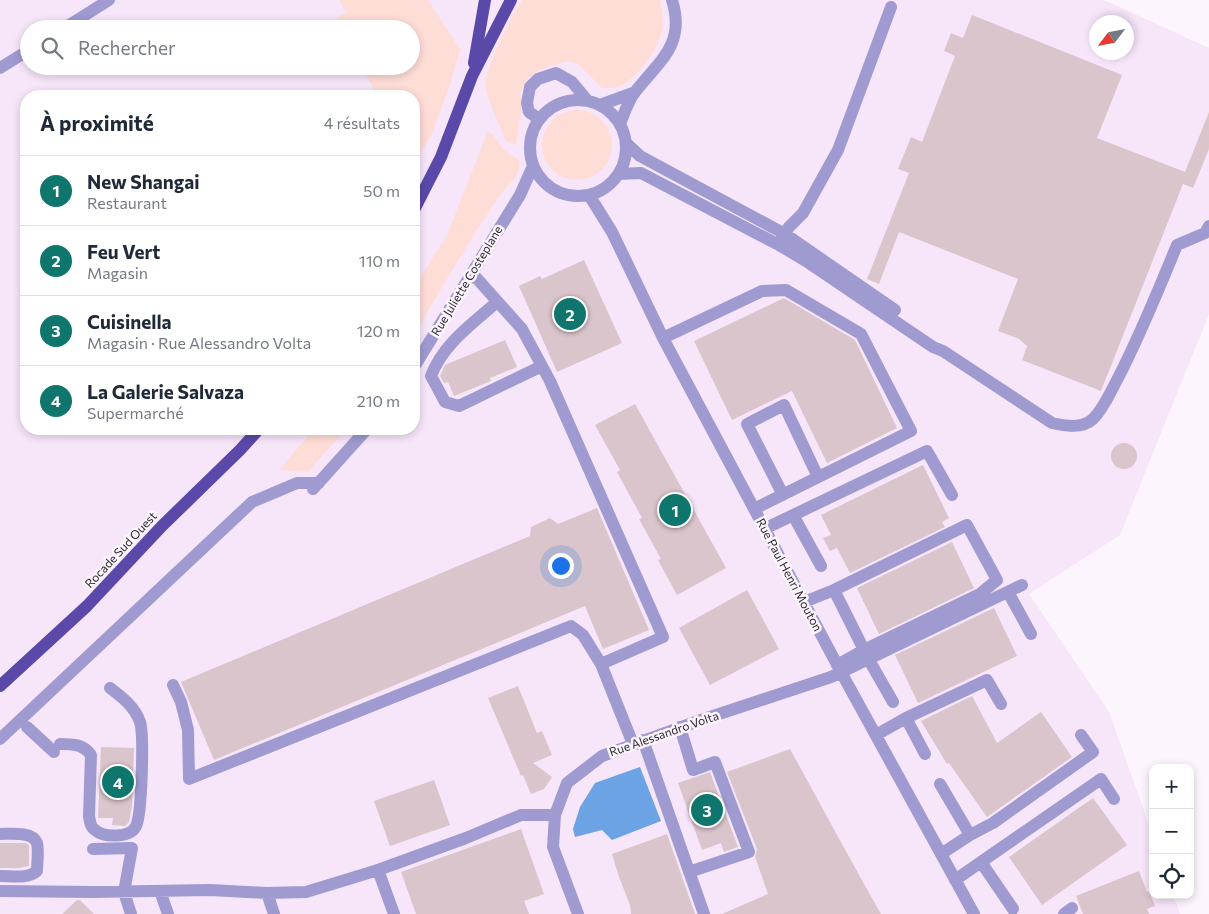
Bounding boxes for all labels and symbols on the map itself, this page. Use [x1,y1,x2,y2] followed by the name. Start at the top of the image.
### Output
[1089,15,1134,60] north arrow
[428,223,505,338] street label: Rue Juliette Costeplane
[554,295,586,333] pin: 2
[659,491,691,529] pin: 1
[81,508,159,590] street label: Rocade Sud Ouest
[754,516,826,633] street label: Rue Paul Henri Mouton
[548,553,574,579] your location
[607,708,720,758] street label: Rue Alessandro Volta
[102,763,134,801] pin: 4
[691,791,723,829] pin: 3

